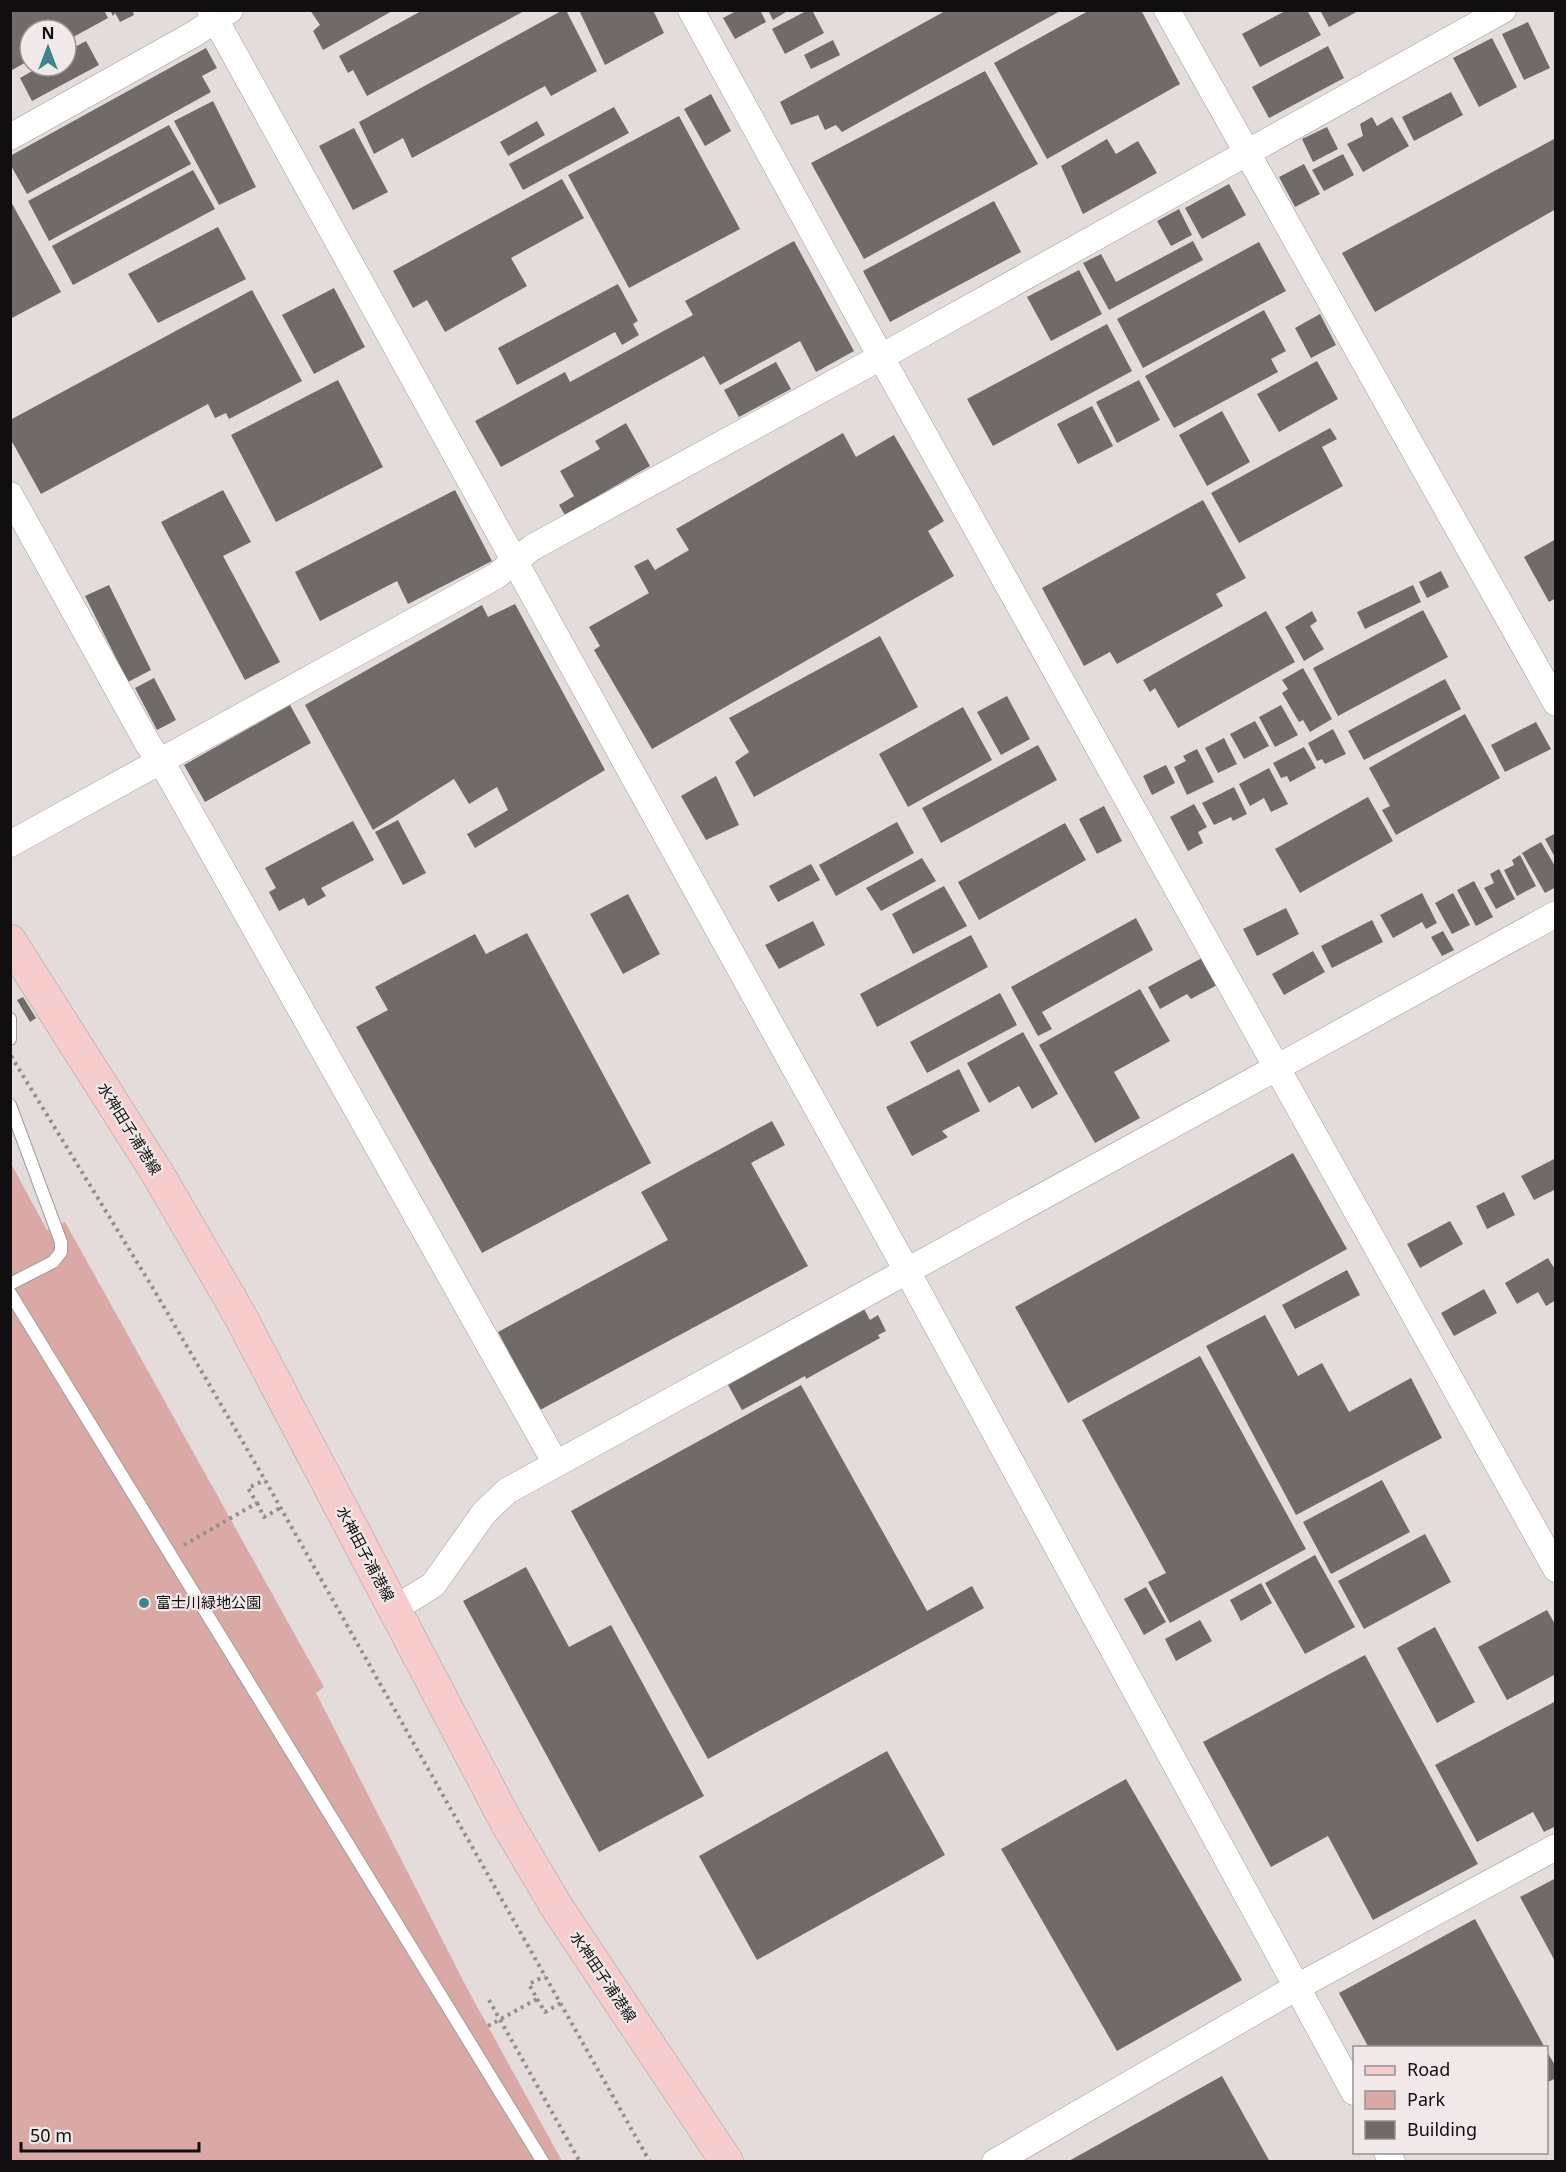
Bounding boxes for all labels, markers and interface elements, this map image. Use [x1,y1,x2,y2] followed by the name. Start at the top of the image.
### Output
[18,18,78,78] north arrow
[41,22,55,44] text: N
[94,1079,166,1178] street label: 水神田子浦港線
[332,1502,399,1605] street label: 水神田子浦港線
[156,1592,261,1612] place label: 富士川緑地公園
[137,1596,151,1610] marker: 富士川緑地公園
[566,1927,641,2026] street label: 水神田子浦港線
[1353,2046,1548,2154] legend
[1407,2057,1450,2081] text: Road
[1407,2087,1445,2111] text: Park
[21,2115,200,2153] scale bar
[1407,2117,1477,2141] text: Building
[30,2123,72,2147] text: 50 m

